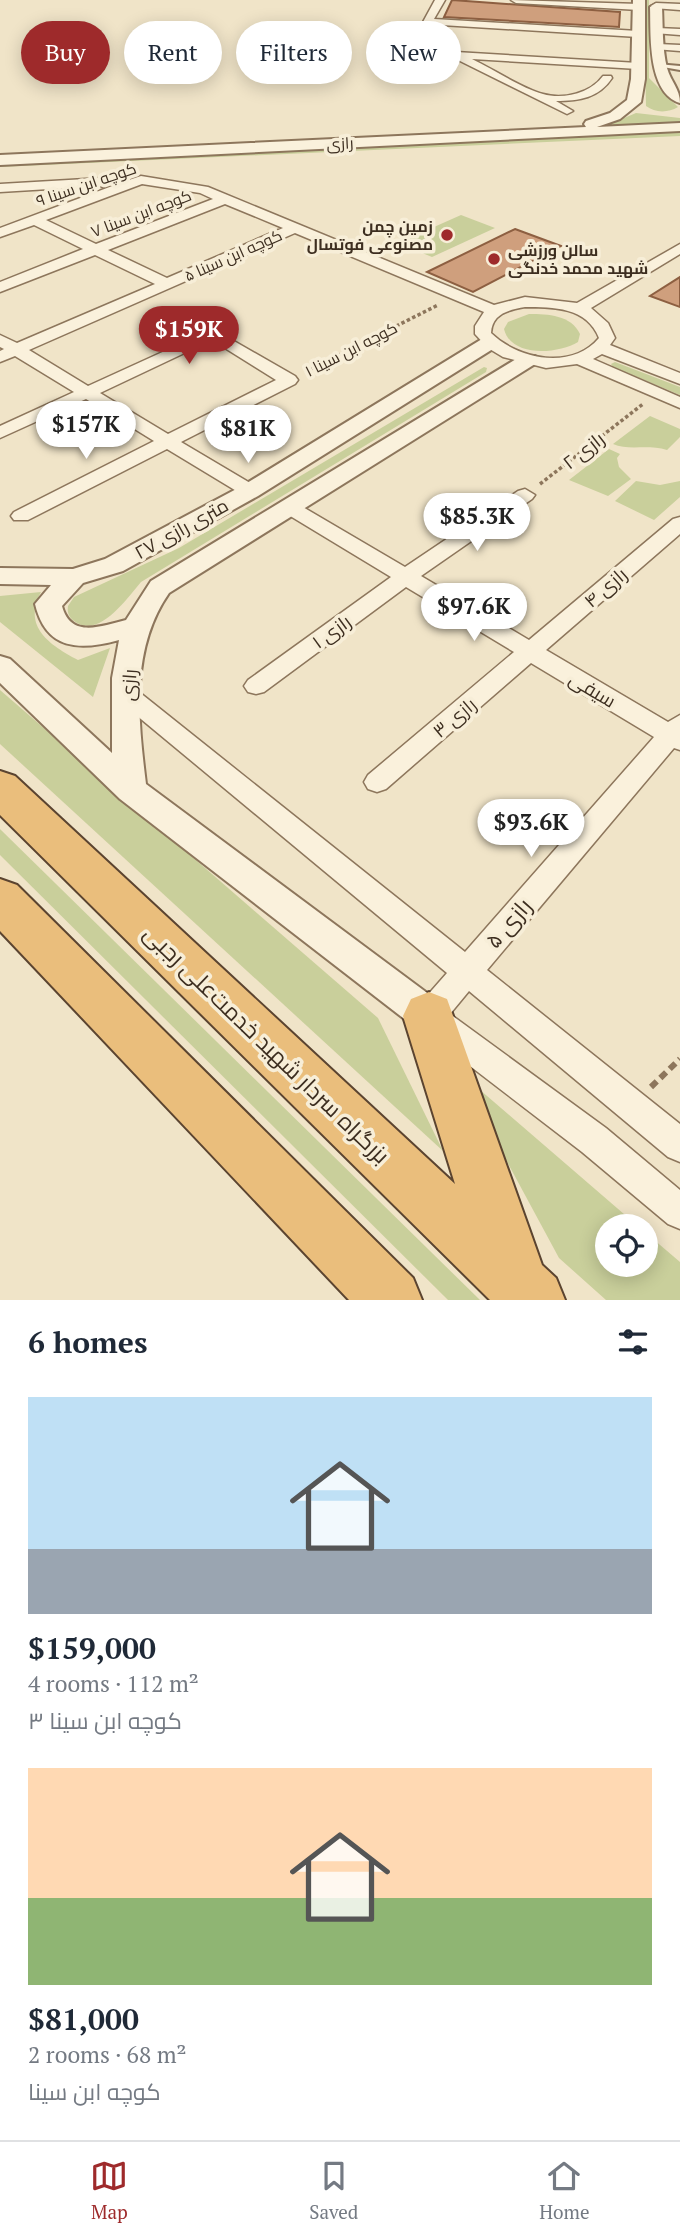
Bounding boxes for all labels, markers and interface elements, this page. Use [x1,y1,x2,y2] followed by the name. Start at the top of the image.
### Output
[21,21,110,84] chip: Buy
[124,21,222,84] chip: Rent
[236,21,352,84] chip: Filters
[366,21,461,84] chip: New
[326,131,354,155] street label: رازی
[33,157,139,212] street label: کوچه ابن سینا ۹
[88,184,195,243] street label: کوچه ابن سینا ۷
[307,215,433,255] place label: زمین چمن مصنوعی فوتسال
[181,224,286,287] street label: کوچه ابن سینا ۵
[439,227,455,243] marker: زمین چمن مصنوعی فوتسال
[508,239,648,279] place label: سالن ورزشی شهید محمد خدنگی
[486,251,502,267] marker: سالن ورزشی شهید محمد خدنگی
[140,306,238,366] pin: $159K
[155,313,223,344] text: $159K
[301,316,401,383] street label: کوچه ابن سینا ۱
[37,402,135,461] pin: $157K
[207,406,289,465] pin: $81K
[52,408,120,439] text: $157K
[220,412,276,443] text: $81K
[557,426,609,474] street label: رازی ۲
[130,492,232,564] street label: ۲۷ متری رازی
[420,494,534,553] pin: $85.3K
[439,500,515,531] text: $85.3K
[578,561,632,613] street label: رازی ۴
[417,584,531,643] pin: $97.6K
[437,590,511,621] text: $97.6K
[306,608,356,654] street label: رازی ۱
[565,665,621,713] street label: سیفی
[114,668,142,702] street label: رازی
[427,691,481,743] street label: رازی ۳
[474,800,588,859] pin: $93.6K
[493,806,569,837] text: $93.6K
[478,891,538,955] street label: رازی ۵
[137,918,397,1170] street label: بزرگراه سردار شهید خدمت‌علی رجبی
[595,1214,658,1277] map controls
[595,1214,658,1277] button: locate
[28,1322,147,1362] text: 6 homes
[614,1323,652,1361] icon: filters
[277,1443,403,1569] icon: home
[28,1628,156,1668] text: $159,000
[28,1668,199,1699] text: 4 rooms · 112 m²
[28,1705,182,1736] text: کوچه ابن سینا ۳
[277,1814,403,1940] icon: home
[28,1999,139,2039] text: $81,000
[28,2039,187,2070] text: 2 rooms · 68 m²
[28,2076,161,2107] text: کوچه ابن سینا
[90,2157,128,2224] tab: Map
[309,2157,358,2224] tab: Saved
[539,2157,590,2224] tab: Home

